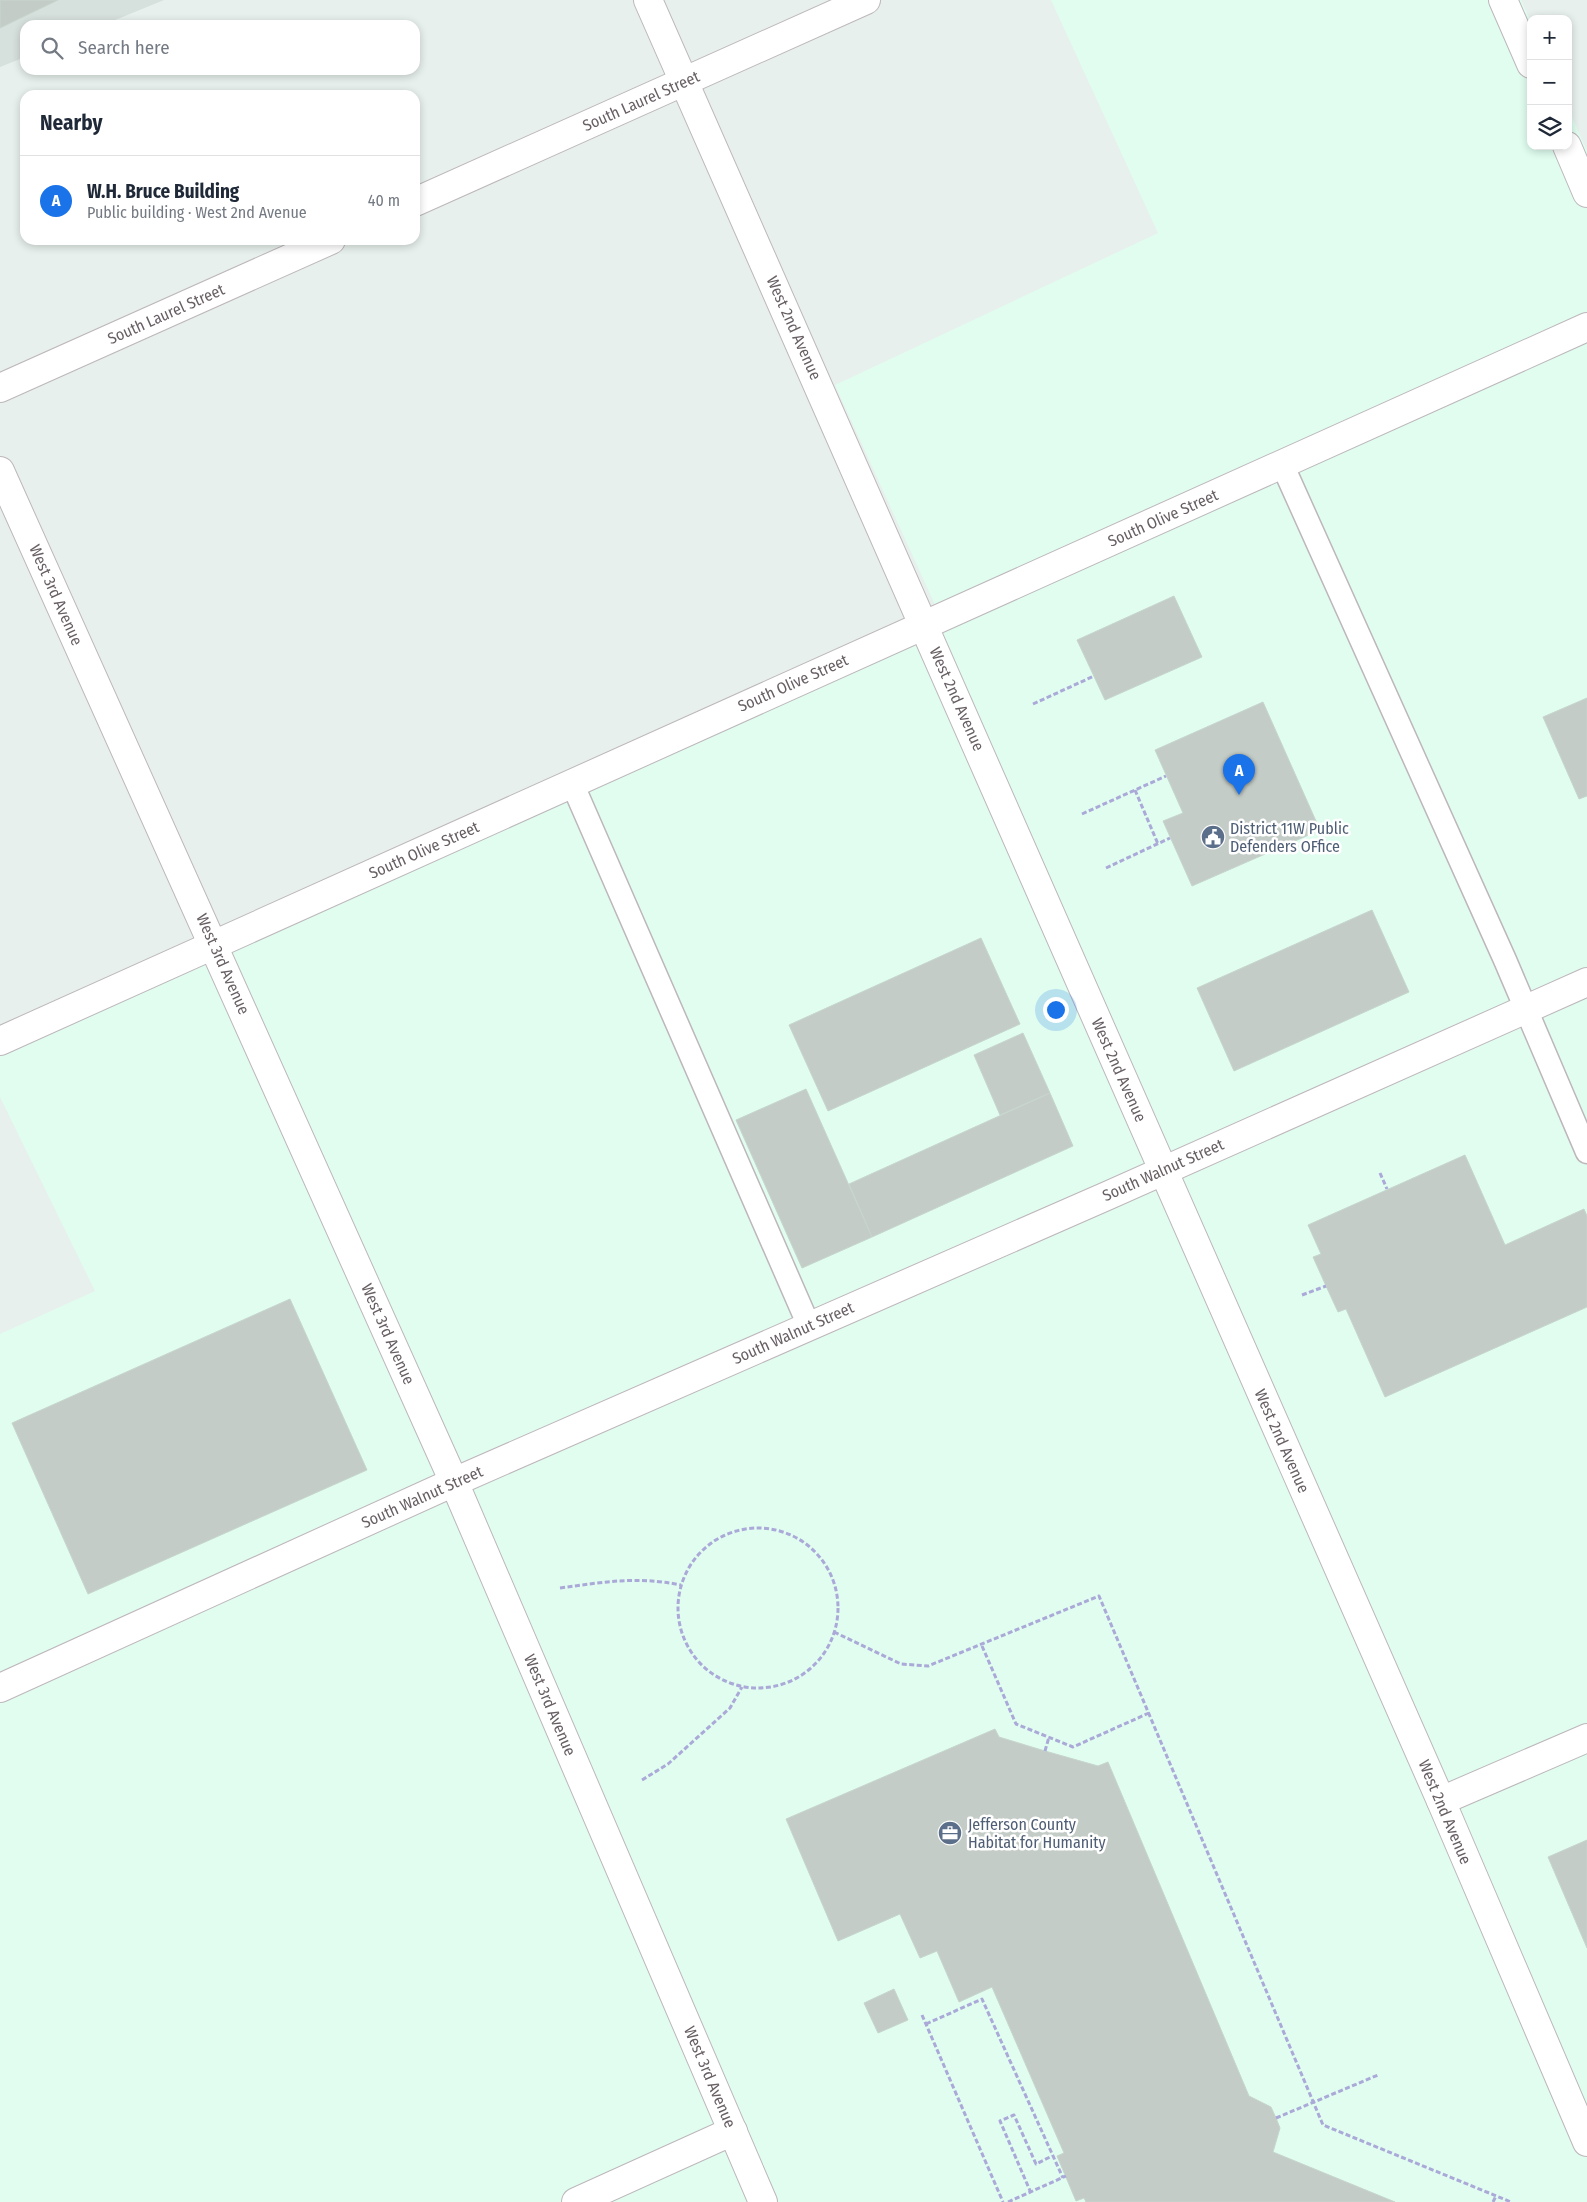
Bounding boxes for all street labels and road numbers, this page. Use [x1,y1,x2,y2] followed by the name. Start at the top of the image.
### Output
[580,66,703,135] street label: South Laurel Street
[763,273,825,383] street label: West 2nd Avenue
[105,279,228,348] street label: South Laurel Street
[1105,485,1222,551] street label: South Olive Street
[25,542,87,648] street label: West 3rd Avenue
[926,644,988,754] street label: West 2nd Avenue
[735,650,852,716] street label: South Olive Street
[366,817,483,883] street label: South Olive Street
[192,911,254,1017] street label: West 3rd Avenue
[1088,1015,1150,1125] street label: West 2nd Avenue
[1099,1134,1227,1205] street label: South Walnut Street
[357,1281,419,1387] street label: West 3rd Avenue
[729,1297,857,1368] street label: South Walnut Street
[1251,1386,1313,1496] street label: West 2nd Avenue
[358,1461,486,1532] street label: South Walnut Street
[520,1651,580,1759] street label: West 3rd Avenue
[1414,1757,1476,1867] street label: West 2nd Avenue
[680,2023,740,2131] street label: West 3rd Avenue

